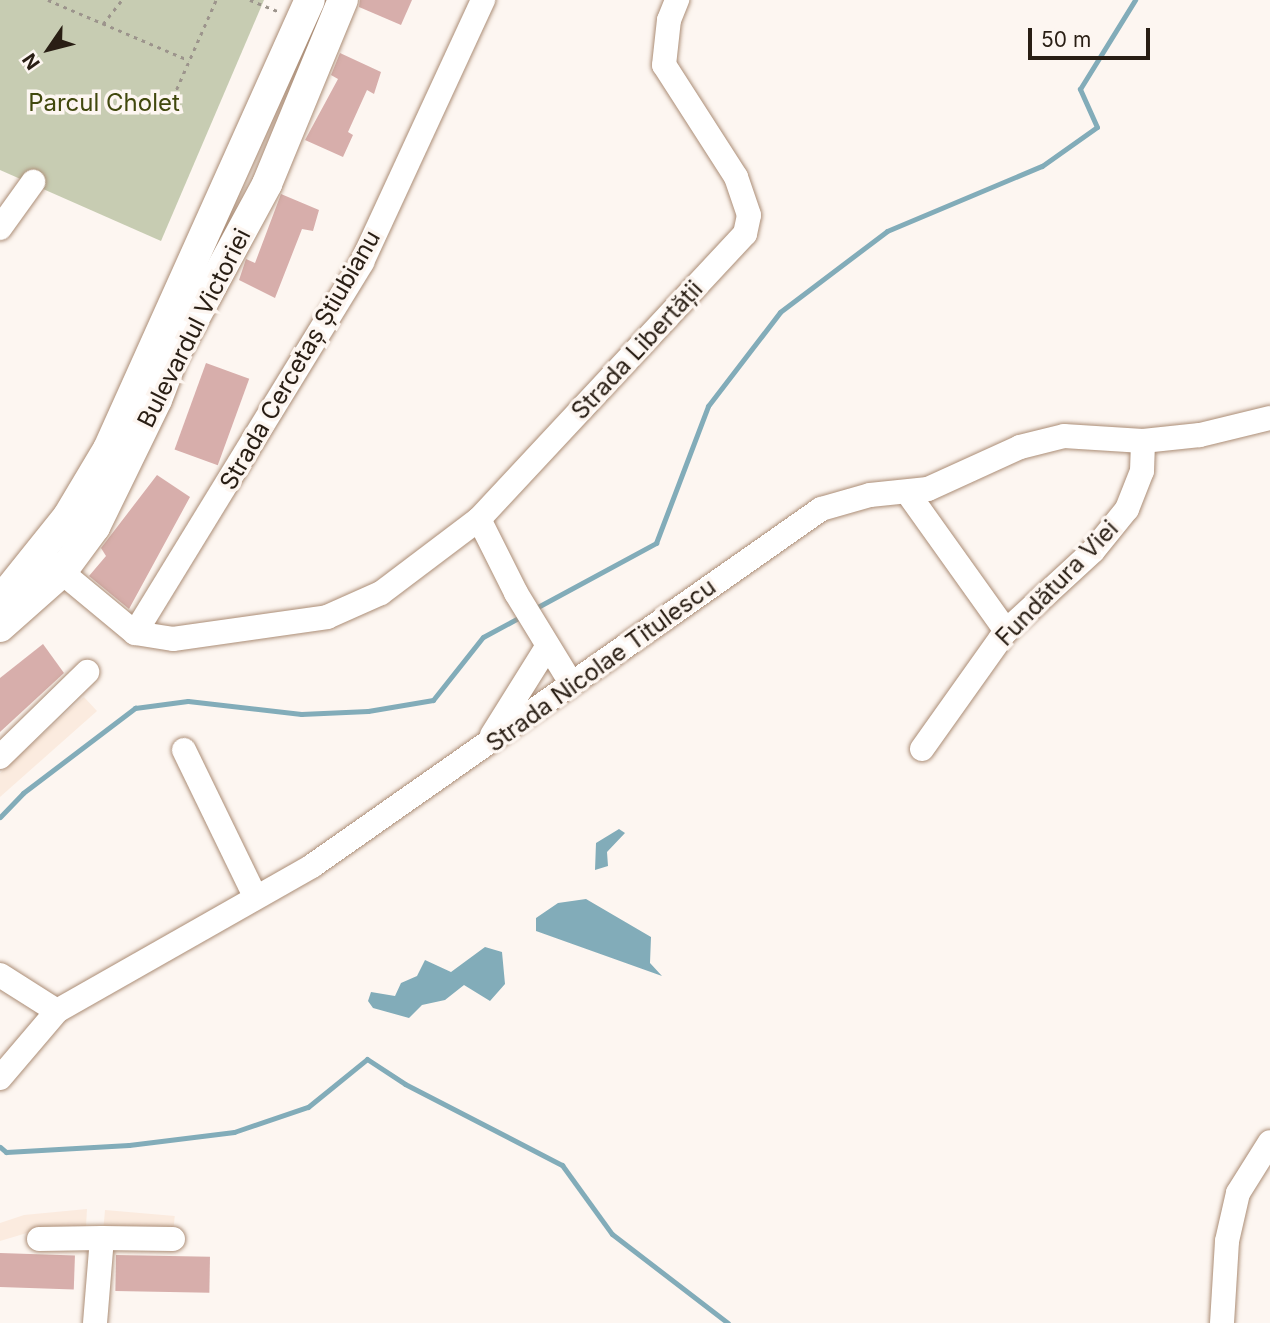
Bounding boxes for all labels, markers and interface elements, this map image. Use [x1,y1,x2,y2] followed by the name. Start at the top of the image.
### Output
[14,14,84,84] north arrow
[1032,14,1154,58] scale bar
[1041,27,1091,52] text: 50 m
[18,49,45,74] text: N
[28,89,180,117] park label: Parcul Cholet
[131,224,257,432] street label: Bulevardul Victoriei
[214,225,386,495] street label: Strada Cercetaș Știubianu
[565,275,709,425] street label: Strada Libertății
[990,514,1124,652] street label: Fundătura Viei
[481,572,721,758] street label: Strada Nicolae Titulescu

